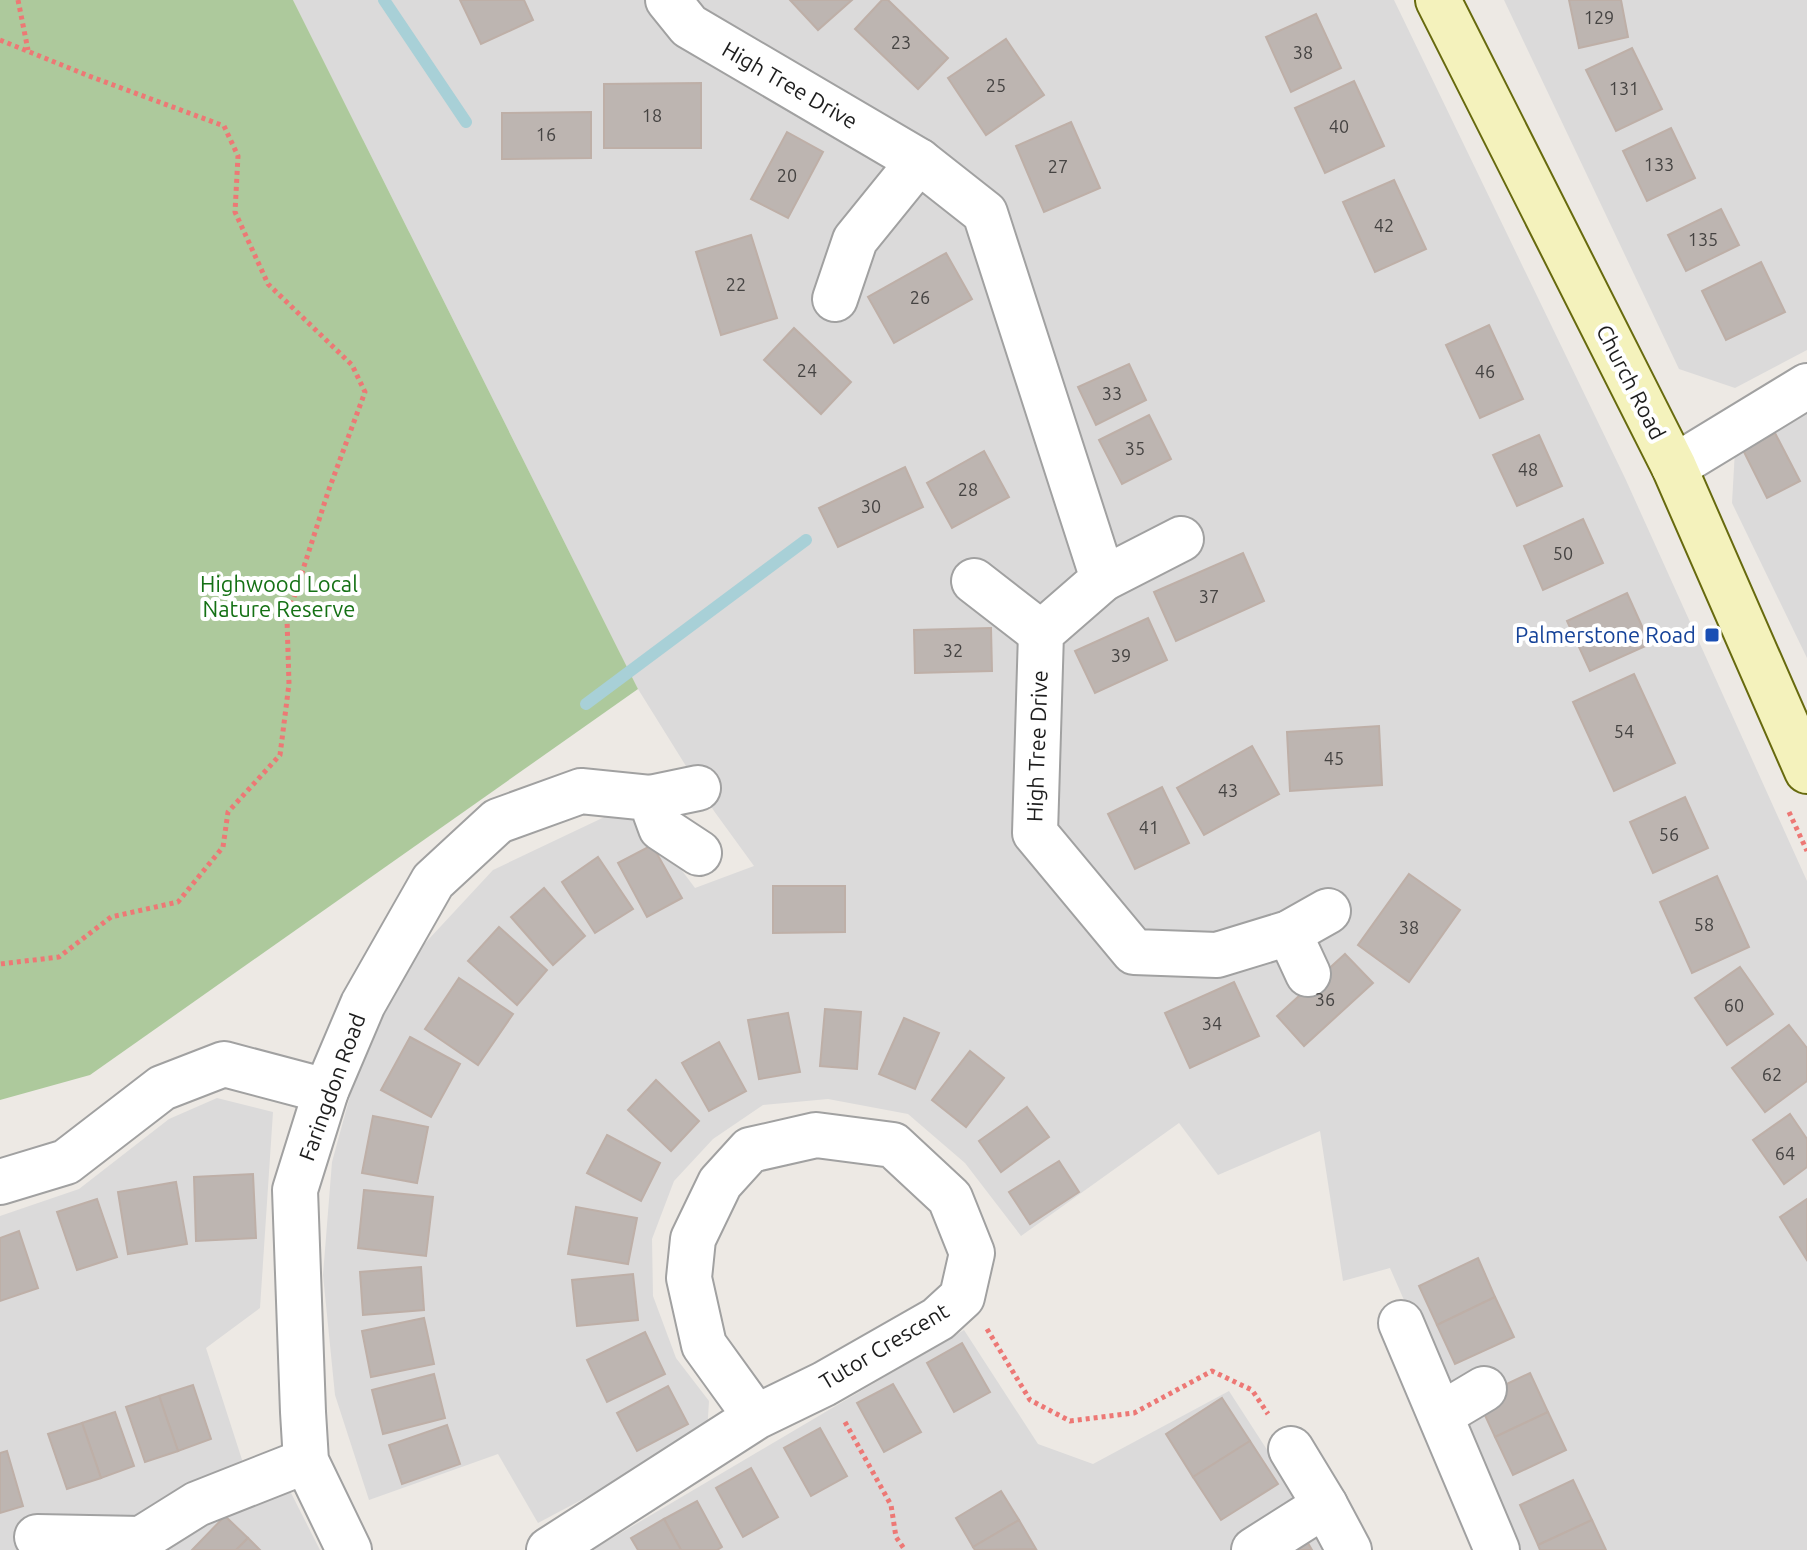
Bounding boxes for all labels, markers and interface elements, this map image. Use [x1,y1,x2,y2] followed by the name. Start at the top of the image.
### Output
[1584,7,1614,27] house number: 129
[891,32,911,52] house number: 23
[718,36,862,133] street label: High Tree Drive
[1293,42,1313,62] house number: 38
[986,75,1006,95] house number: 25
[1609,78,1639,98] house number: 131
[642,105,662,125] house number: 18
[1329,116,1349,136] house number: 40
[536,124,556,144] house number: 16
[1644,154,1674,174] house number: 133
[1048,156,1068,176] house number: 27
[777,165,797,185] house number: 20
[1374,215,1394,235] house number: 42
[1688,229,1718,249] house number: 135
[726,274,746,294] house number: 22
[910,287,930,307] house number: 26
[1592,320,1671,443] street label: Church Road
[797,360,817,380] house number: 24
[1475,361,1495,381] house number: 46
[1102,383,1122,403] house number: 33
[1125,438,1145,458] house number: 35
[1518,459,1538,479] house number: 48
[958,479,978,499] house number: 28
[861,496,881,516] house number: 30
[1553,543,1573,563] house number: 50
[200,571,358,621] park label: Highwood Local Nature Reserve
[1199,586,1219,606] house number: 37
[1515,622,1696,647] place label: Palmerstone Road
[1703,626,1721,644] marker: Palmerstone Road
[943,640,963,660] house number: 32
[1111,645,1131,665] house number: 39
[1021,670,1052,822] street label: High Tree Drive
[1614,721,1634,741] house number: 54
[1324,748,1344,768] house number: 45
[1218,780,1238,800] house number: 43
[1139,817,1159,837] house number: 41
[1659,824,1679,844] house number: 56
[1694,914,1714,934] house number: 58
[1399,917,1419,937] house number: 38
[1315,989,1335,1009] house number: 36
[1724,995,1744,1015] house number: 60
[293,1010,370,1164] street label: Faringdon Road
[1202,1013,1222,1033] house number: 34
[1762,1064,1782,1084] house number: 62
[1775,1143,1795,1163] house number: 64
[815,1297,953,1394] street label: Tutor Crescent

